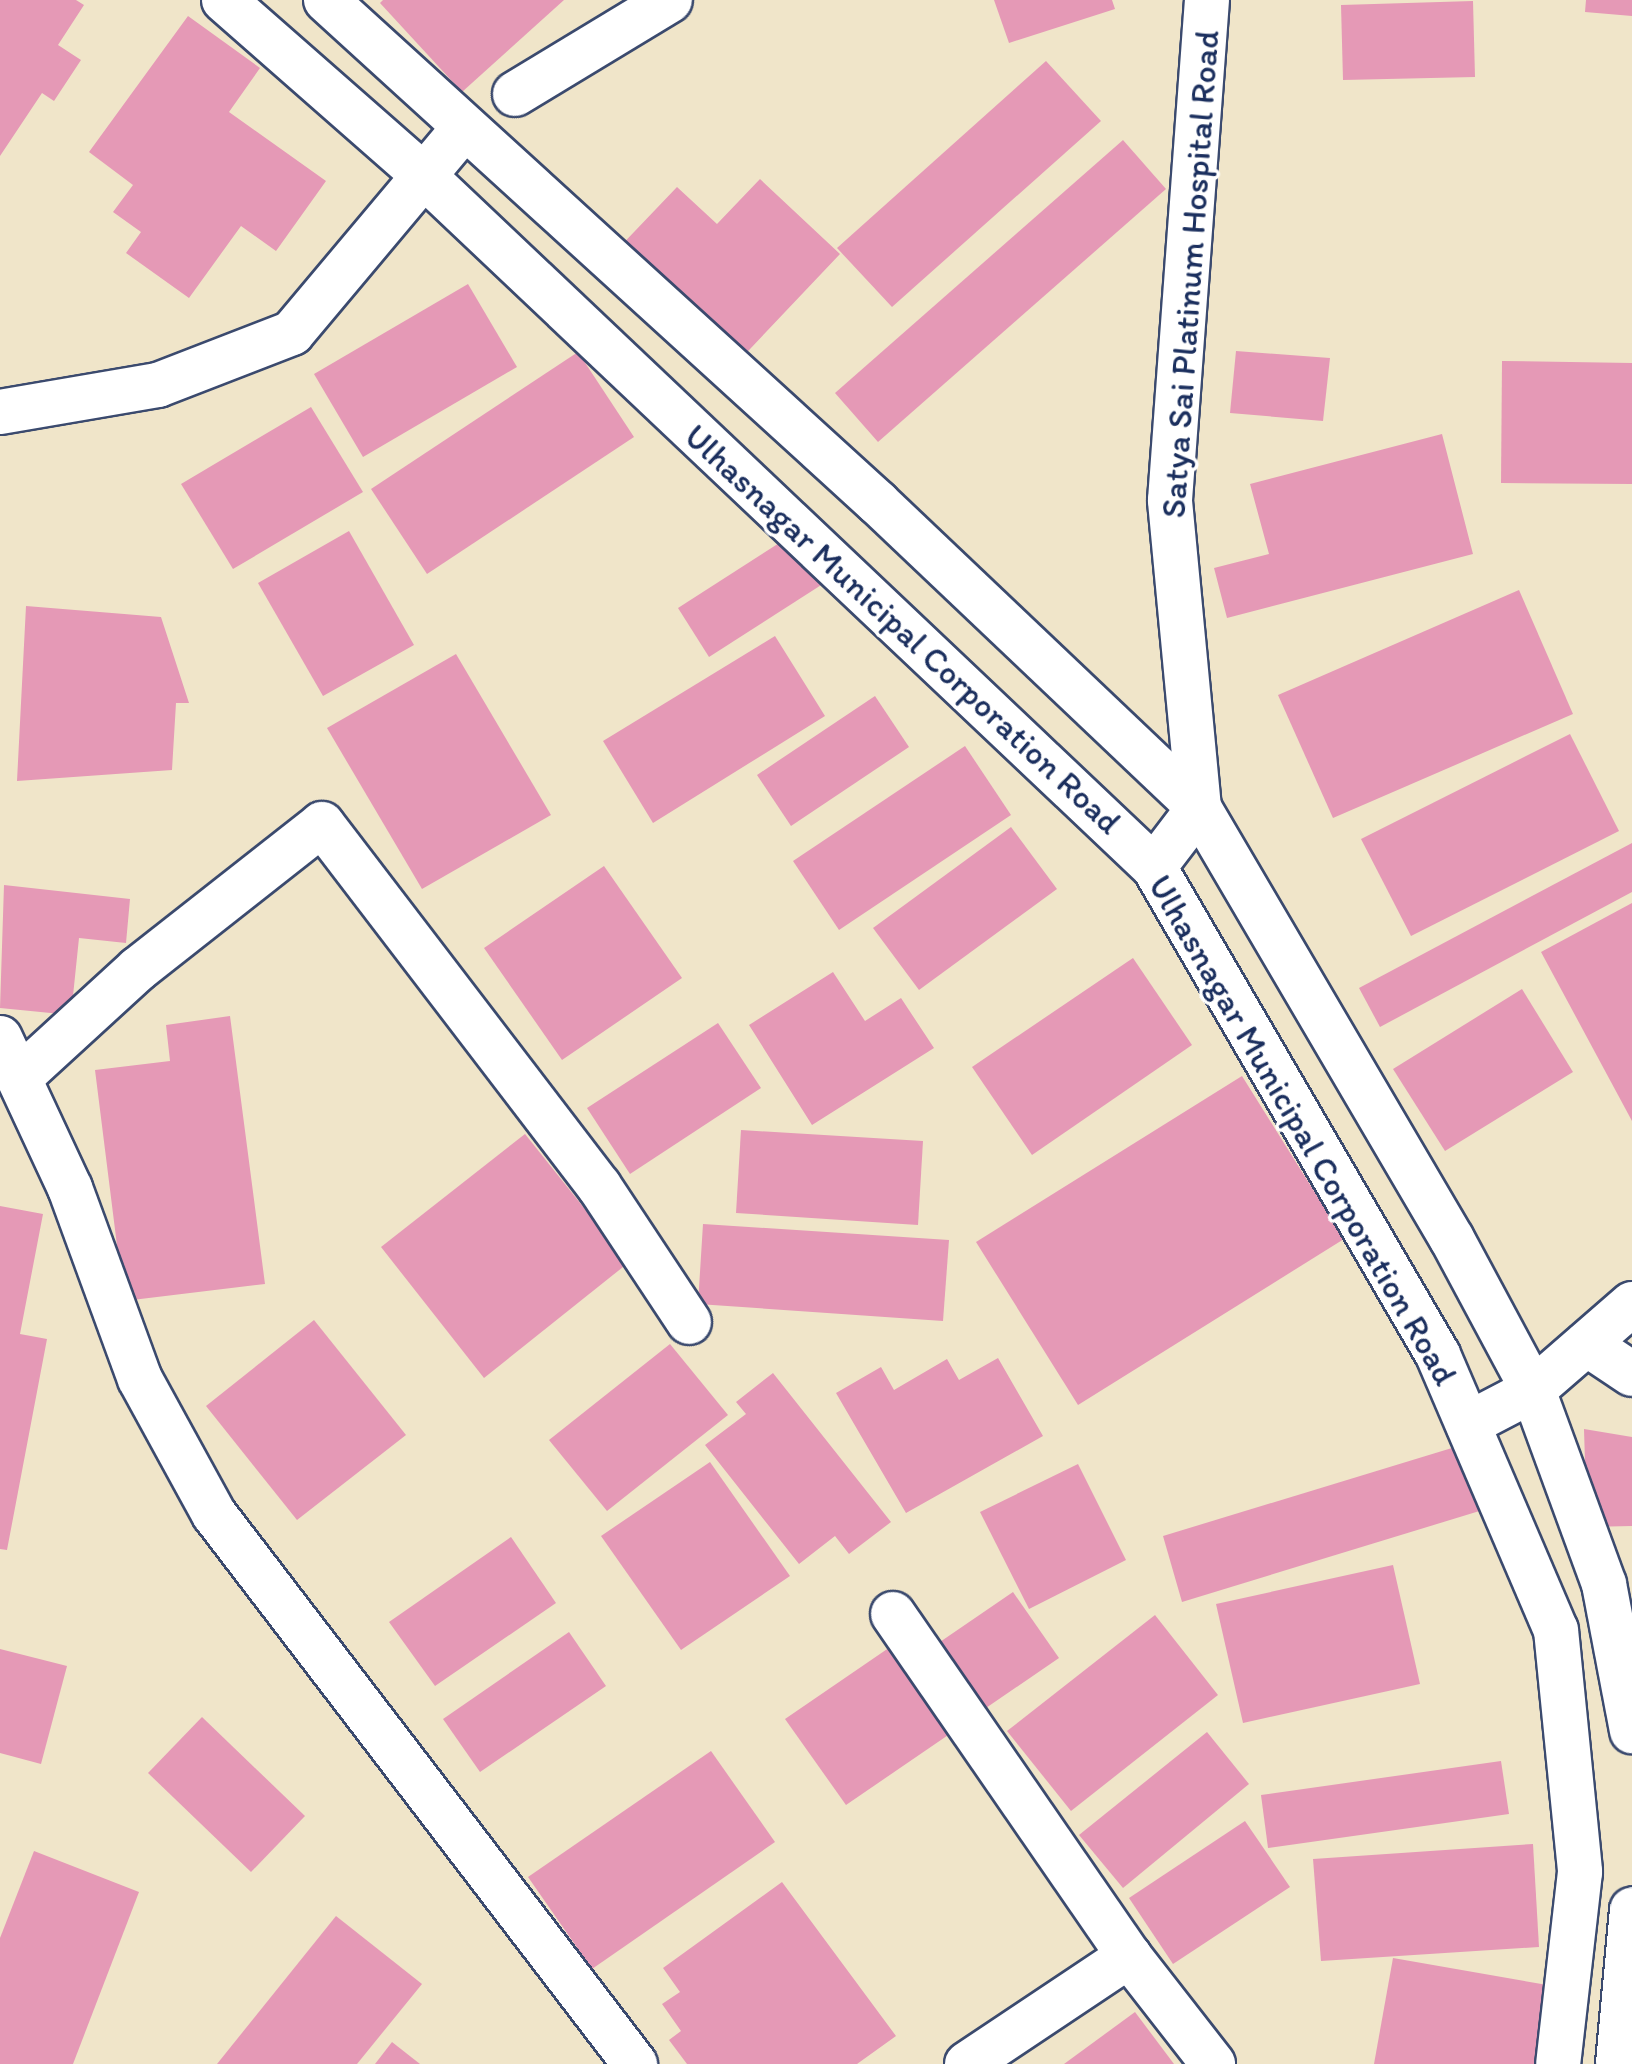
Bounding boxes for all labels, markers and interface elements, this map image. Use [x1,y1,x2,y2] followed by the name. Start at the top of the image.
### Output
[1153,29,1227,519] street label: Satya Sai Platinum Hospital Road
[677,416,1129,842] street label: Ulhasnagar Municipal Corporation Road
[1140,868,1466,1392] street label: Ulhasnagar Municipal Corporation Road

